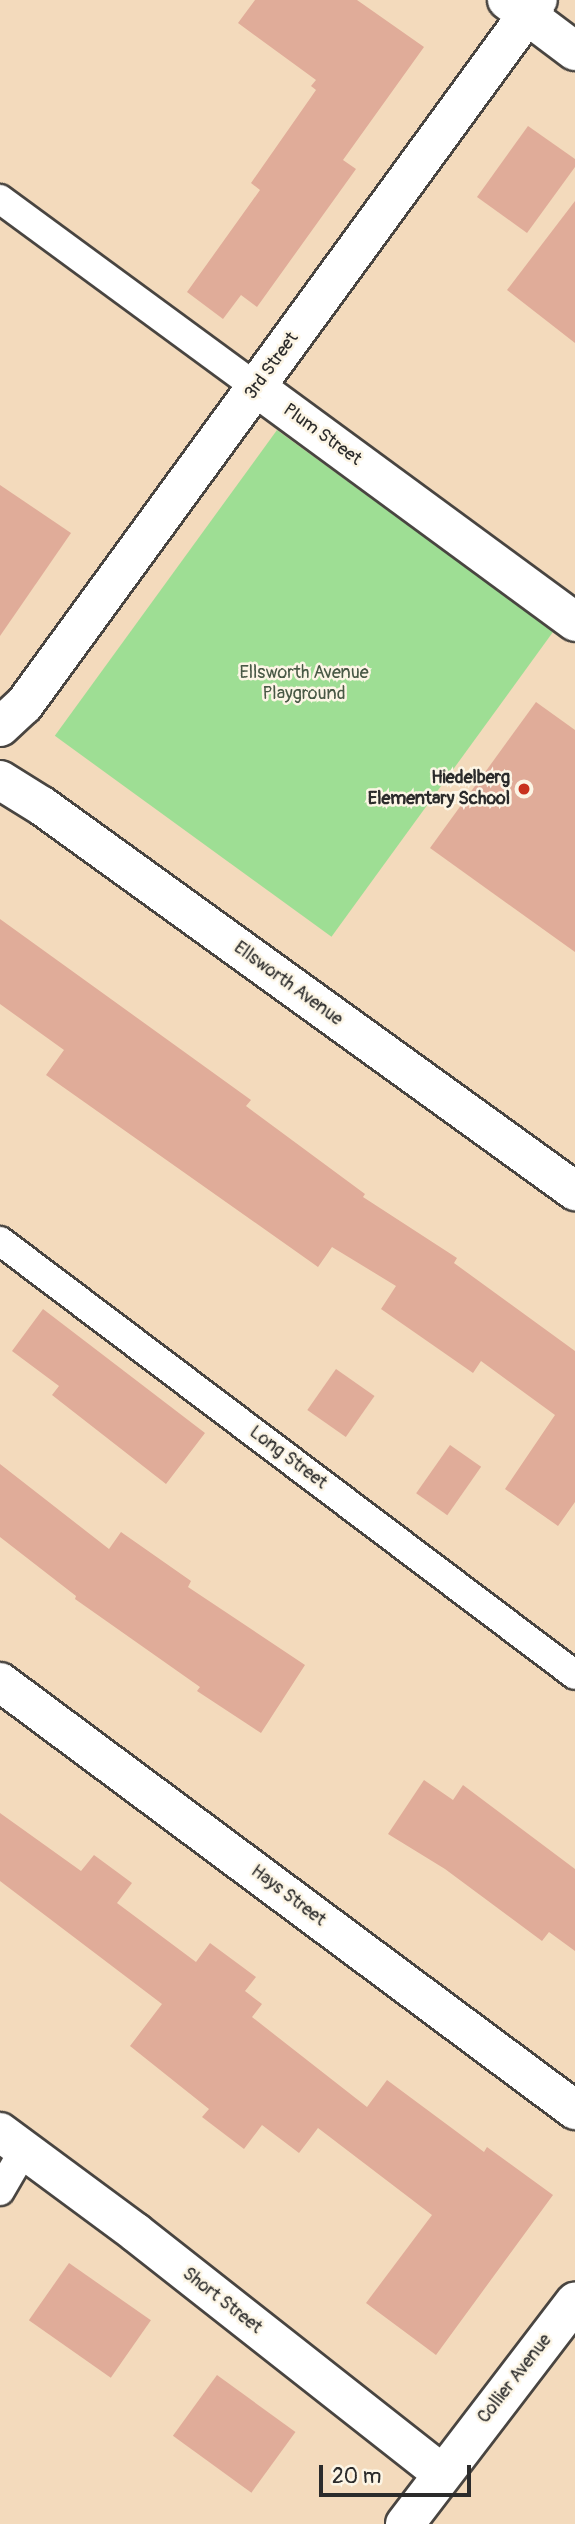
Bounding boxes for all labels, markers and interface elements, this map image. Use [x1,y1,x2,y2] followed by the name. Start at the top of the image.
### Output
[240,328,304,404] street label: 3rd Street
[279,399,365,471] street label: Plum Street
[239,663,369,706] park label: Ellsworth Avenue Playground
[368,768,510,810] place label: Hiedelberg Elementary School
[516,781,532,797] marker: Hiedelberg Elementary School
[229,937,347,1031] street label: Ellsworth Avenue
[245,1422,331,1494] street label: Long Street
[246,1861,330,1931] street label: Hays Street
[178,2263,266,2339] street label: Short Street
[474,2330,556,2428] street label: Collier Avenue
[323,2450,475,2494] scale bar
[332,2463,381,2490] text: 20 m

